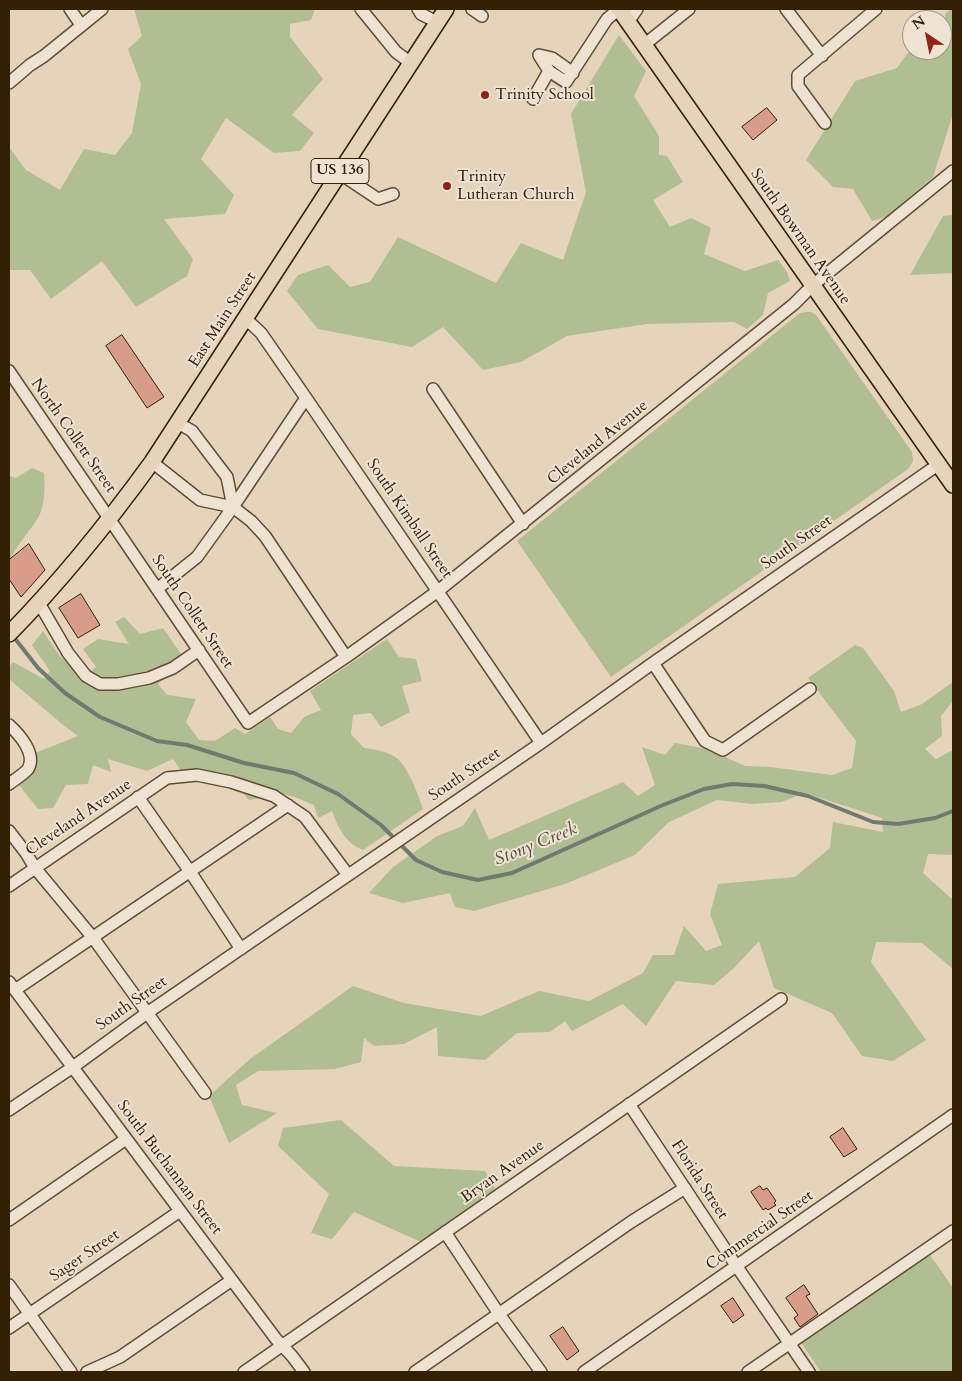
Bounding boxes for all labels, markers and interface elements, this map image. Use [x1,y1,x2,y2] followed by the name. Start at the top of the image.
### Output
[902,10,952,60] north arrow
[909,12,929,34] text: N
[495,85,594,105] place label: Trinity School
[479,89,491,101] marker: Trinity School
[311,158,369,184] road number: US 136
[746,165,854,309] street label: South Bowman Avenue
[457,167,574,205] place label: Trinity Lutheran Church
[441,180,453,192] marker: Trinity Lutheran Church
[185,269,261,371] street label: East Main Street
[26,375,120,497] street label: North Collett Street
[544,397,652,489] street label: Cleveland Avenue
[362,456,456,582] street label: South Kimball Street
[758,512,836,574] street label: South Street
[147,552,237,672] street label: South Collett Street
[426,744,504,806] street label: South Street
[22,775,136,861] street label: Cleveland Avenue
[491,819,581,871] water label: Stony Creek
[93,973,171,1035] street label: South Street
[112,1097,226,1239] street label: South Buchannan Street
[458,1136,548,1208] street label: Bryan Avenue
[666,1137,732,1223] street label: Florida Street
[703,1187,817,1275] street label: Commercial Street
[47,1226,123,1286] street label: Sager Street

